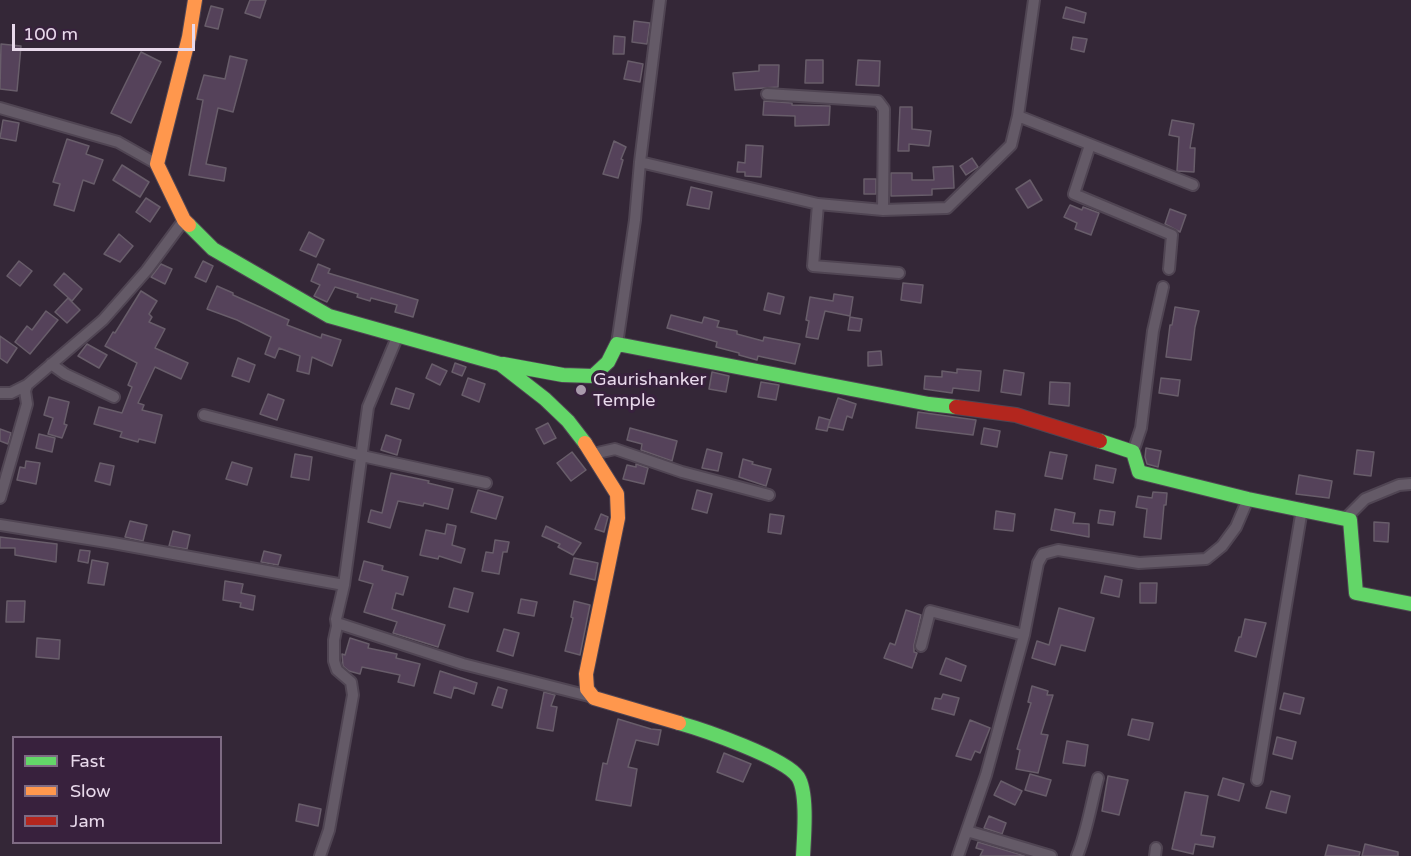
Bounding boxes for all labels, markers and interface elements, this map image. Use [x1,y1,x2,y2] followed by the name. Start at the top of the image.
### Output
[15,12,198,50] scale bar
[23,23,78,45] text: 100 m
[593,369,706,412] place label: Gaurishanker Temple
[574,383,588,397] marker: Gaurishanker Temple
[12,736,222,844] legend
[70,750,105,772] text: Fast
[70,780,111,802] text: Slow
[70,810,105,832] text: Jam

